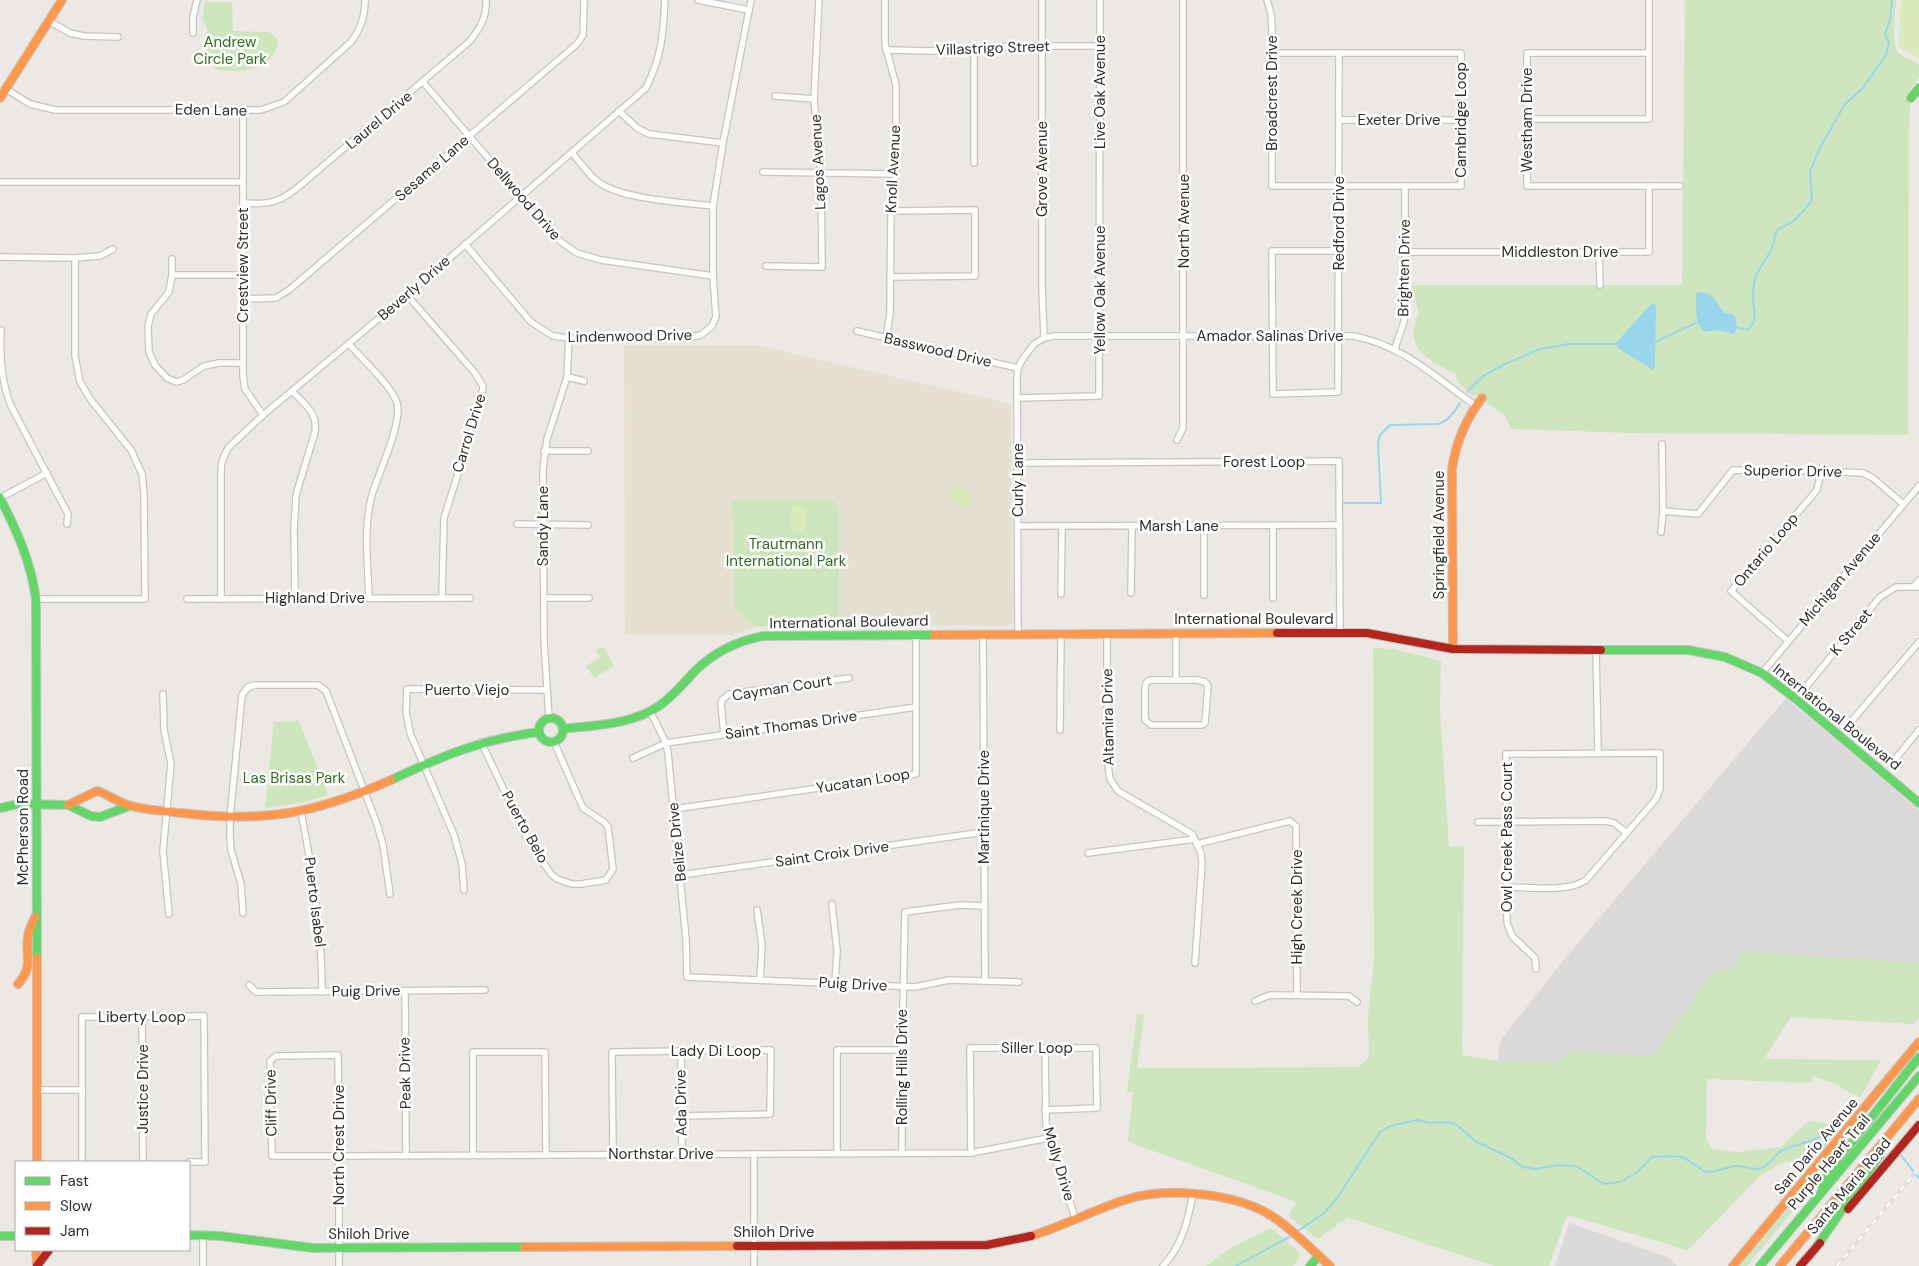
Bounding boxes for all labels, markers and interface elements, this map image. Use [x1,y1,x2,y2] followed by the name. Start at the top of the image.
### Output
[193,32,267,69] park label: Andrew Circle Park
[1090,35,1110,149] street label: Live Oak Avenue
[1262,35,1282,151] street label: Broadcrest Drive
[936,36,1051,60] street label: Villastrigo Street
[1451,62,1471,178] street label: Cambridge Loop
[1517,67,1537,173] street label: Westham Drive
[341,86,417,154] street label: Laurel Drive
[175,99,247,121] street label: Eden Lane
[1357,110,1441,130] street label: Exeter Drive
[806,114,830,210] street label: Lagos Avenue
[1032,121,1052,217] street label: Grove Avenue
[881,125,905,213] street label: Knoll Avenue
[391,130,473,206] street label: Sesame Lane
[483,153,565,245] street label: Dellwood Drive
[1174,174,1194,268] street label: North Avenue
[1329,176,1349,270] street label: Redford Drive
[233,207,253,323] street label: Crestview Street
[1393,219,1415,317] street label: Brighten Drive
[1090,226,1110,354] street label: Yellow Oak Avenue
[1502,242,1618,262] street label: Middleston Drive
[373,251,455,325] street label: Beverly Drive
[568,325,692,347] street label: Lindenwood Drive
[1197,326,1343,346] street label: Amador Salinas Drive
[882,328,994,372] street label: Basswood Drive
[448,391,490,475] street label: Carrol Drive
[1008,443,1028,517] street label: Curly Lane
[1223,452,1305,472] street label: Forest Loop
[1744,460,1842,482] street label: Superior Drive
[1429,471,1449,599] street label: Springfield Avenue
[533,486,553,566] street label: Sandy Lane
[1729,509,1803,591] street label: Ontario Loop
[1139,516,1219,536] street label: Marsh Lane
[1795,528,1885,630] street label: Michigan Avenue
[726,534,847,571] park label: Trautmann International Park
[265,588,365,608] street label: Highland Drive
[1826,604,1876,660] street label: K Street
[1174,609,1334,629] street label: International Boulevard
[769,611,929,633] street label: International Boulevard
[1769,659,1905,775] street label: International Boulevard
[1097,668,1119,766] street label: Altamira Drive
[731,670,833,706] street label: Cayman Court
[425,680,509,700] street label: Puerto Viejo
[724,706,858,744] street label: Saint Thomas Drive
[974,750,994,864] street label: Martinique Drive
[1497,762,1517,912] street label: Owl Creek Pass Court
[815,764,911,798] street label: Yucatan Loop
[243,768,346,788] park label: Las Brisas Park
[13,769,33,885] street label: McPherson Road
[497,787,553,867] street label: Puerto Belo
[663,801,691,883] street label: Belize Drive
[774,836,890,872] street label: Saint Croix Drive
[1287,850,1307,964] street label: High Creek Drive
[300,856,330,948] street label: Puerto Isabel
[818,972,888,996] street label: Puig Drive
[331,980,401,1002] street label: Puig Drive
[98,1007,186,1027] street label: Liberty Loop
[892,1009,912,1125] street label: Rolling Hills Drive
[394,1037,416,1109] street label: Peak Drive
[1001,1038,1073,1058] street label: Siller Loop
[671,1041,761,1061] street label: Lady Di Loop
[133,1044,153,1134] street label: Justice Drive
[260,1069,282,1137] street label: Cliff Drive
[670,1070,692,1136] street label: Ada Drive
[329,1085,349,1205] street label: North Crest Drive
[1769,1093,1863,1199] street label: San Dario Avenue
[1783,1110,1875,1214] street label: Purple Heart Trail
[1038,1125,1080,1203] street label: Molly Drive
[1803,1133,1895,1239] street label: Santa Maria Road
[608,1144,714,1164] street label: Northstar Drive
[15,1161,190,1251] legend
[60,1171,89,1191] text: Fast
[60,1196,93,1216] text: Slow
[60,1221,89,1241] text: Jam
[733,1222,815,1242] street label: Shiloh Drive
[328,1224,410,1244] street label: Shiloh Drive

